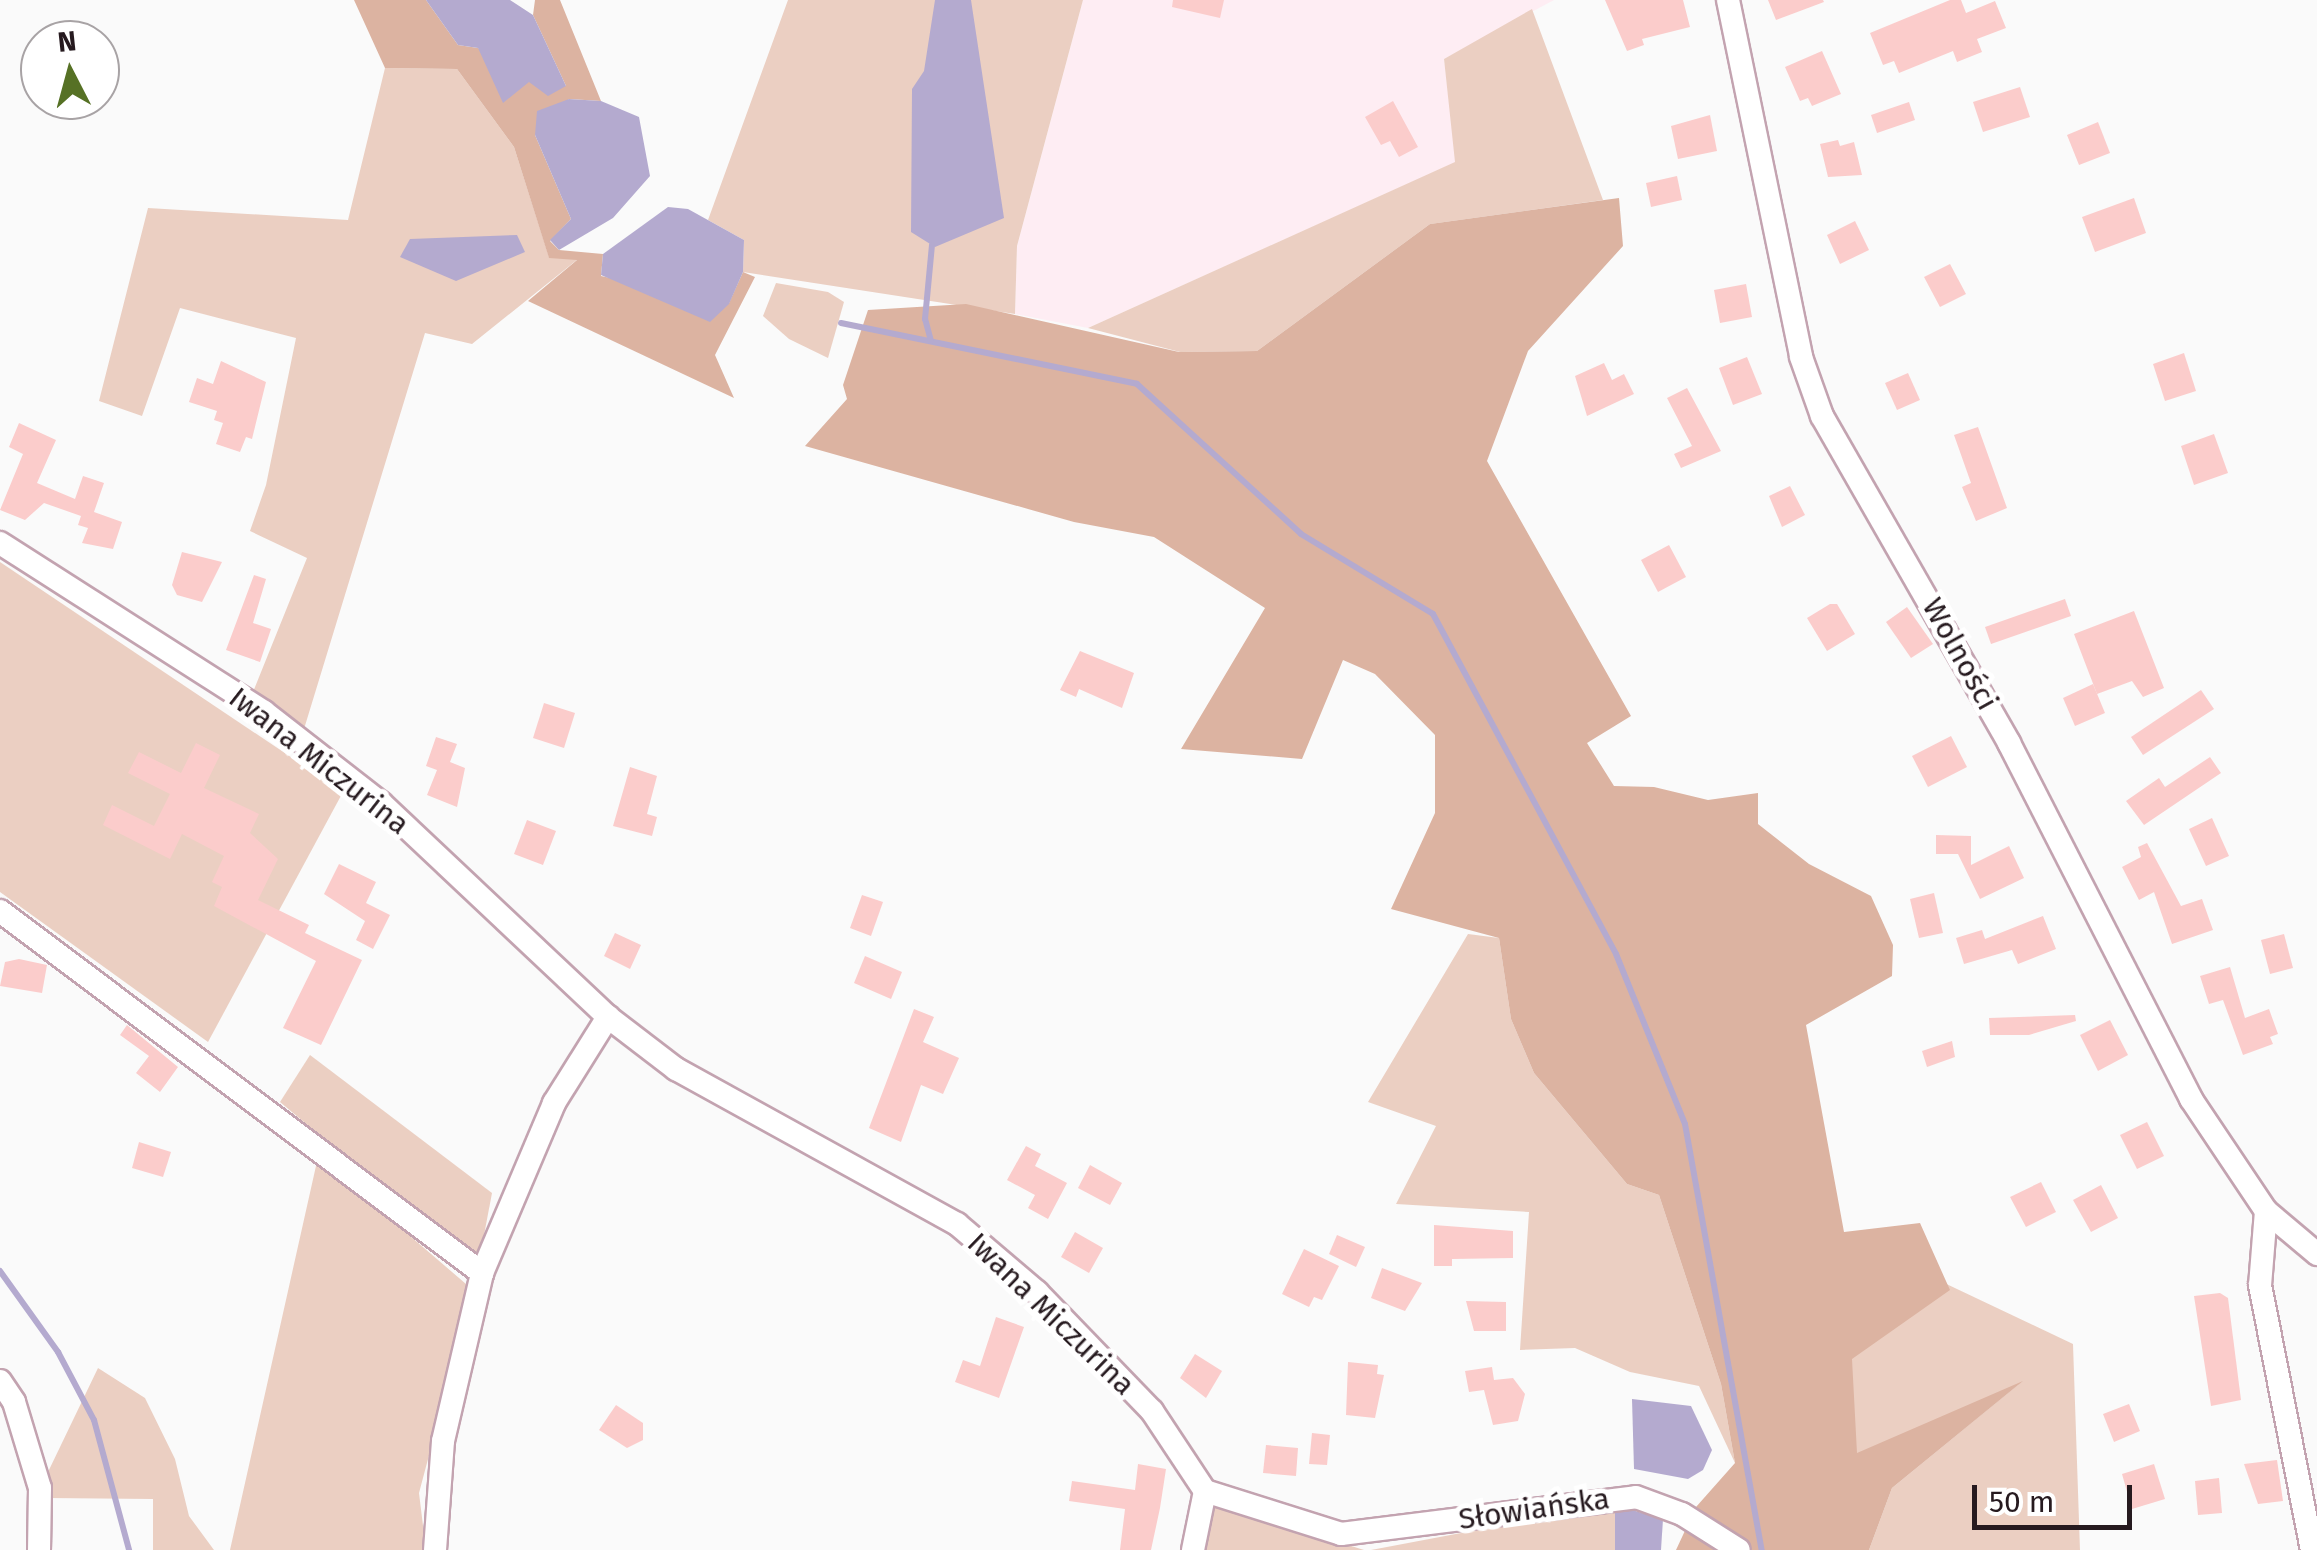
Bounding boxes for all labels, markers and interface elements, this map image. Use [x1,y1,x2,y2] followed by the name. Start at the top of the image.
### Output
[20,20,120,120] north arrow
[56,24,78,59] text: N
[1915,592,2005,716] street label: Wolności
[222,680,416,842] street label: Iwana Miczurina
[960,1225,1142,1403] street label: Iwana Miczurina
[1977,1465,2137,1527] scale bar
[1456,1481,1612,1537] street label: Słowiańska
[1989,1484,2054,1520] text: 50 m

